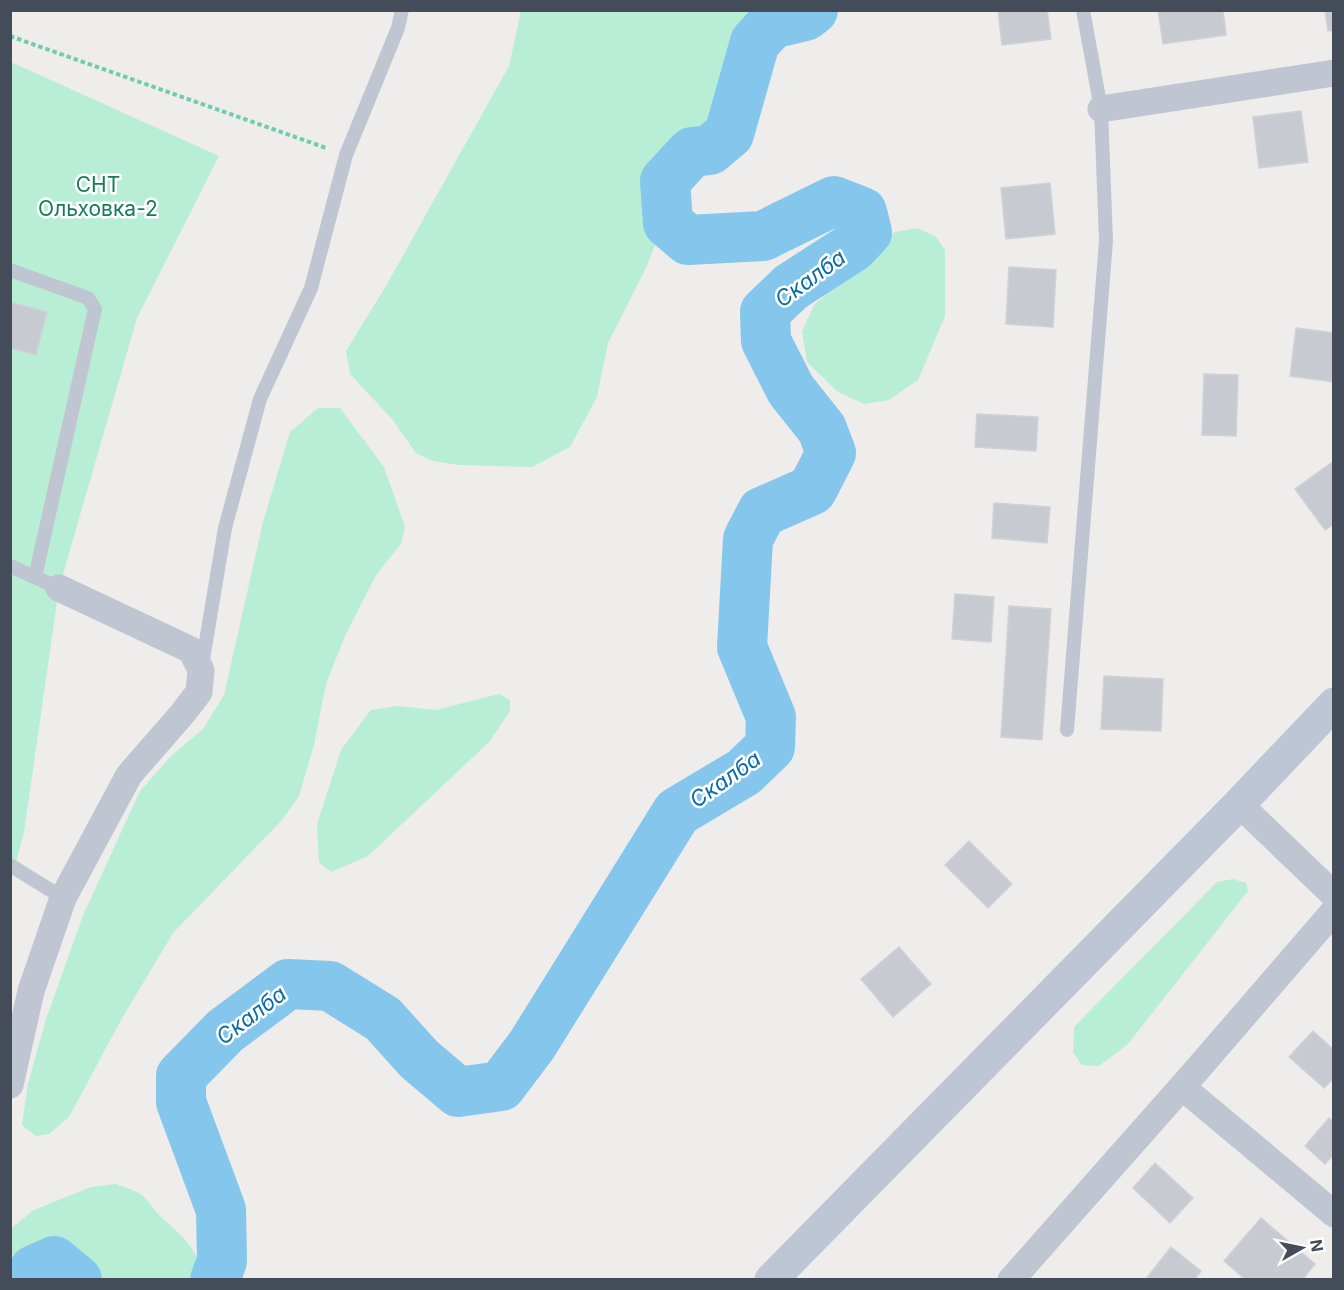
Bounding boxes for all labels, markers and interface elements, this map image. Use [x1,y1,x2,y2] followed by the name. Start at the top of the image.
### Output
[38,172,158,221] park label: СНТ Ольховка-2
[770,244,850,312] water label: Скалба
[684,745,766,813] water label: Скалба
[211,980,291,1050] water label: Скалба
[1272,1218,1332,1278] north arrow
[1306,1238,1328,1253] text: N

